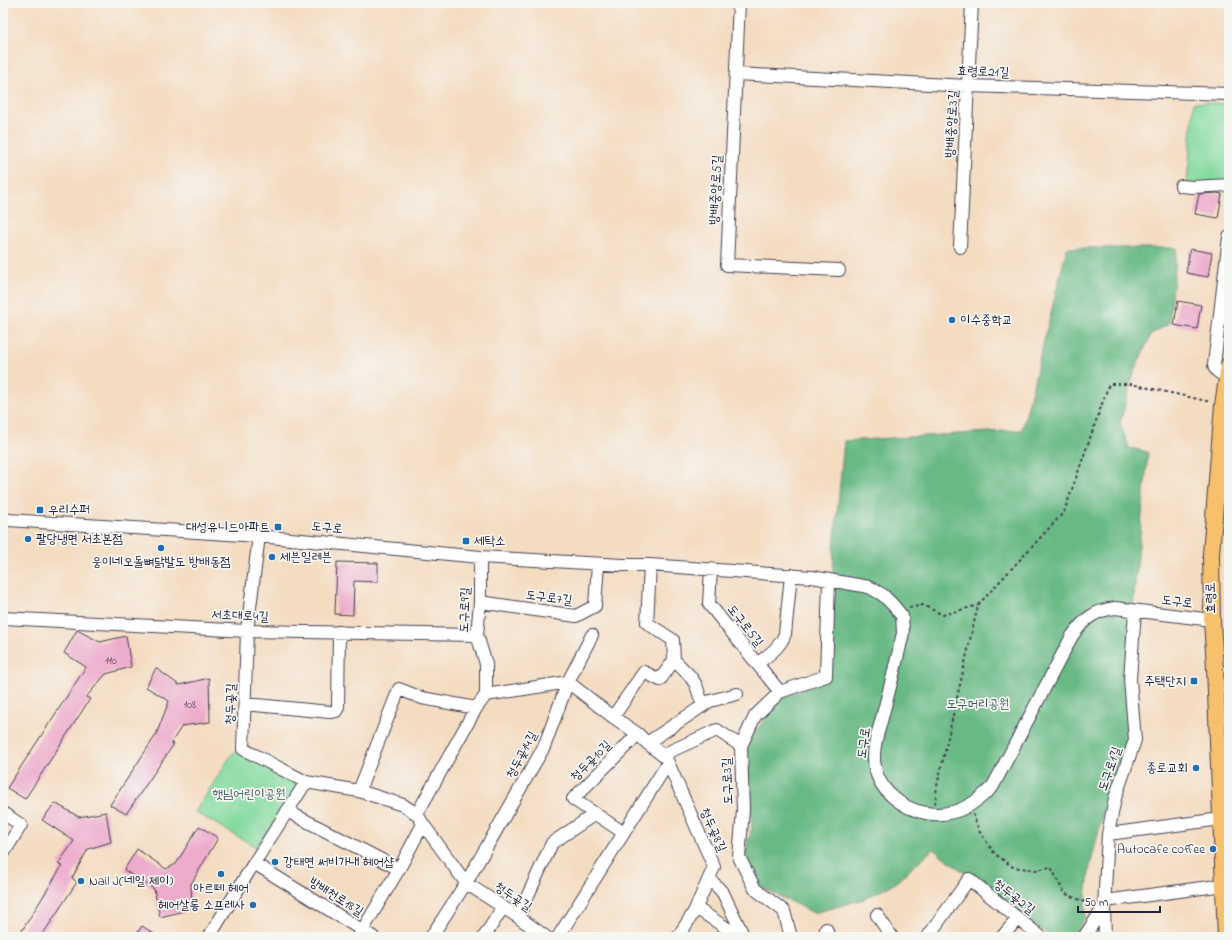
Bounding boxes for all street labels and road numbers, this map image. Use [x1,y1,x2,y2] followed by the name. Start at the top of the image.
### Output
[956,62,1010,82] street label: 효령로21길
[941,89,963,159] street label: 방배중앙로3길
[705,154,727,226] street label: 방배중앙로5길
[311,517,343,539] street label: 도구로
[1201,582,1221,614] street label: 효령로
[524,586,574,610] street label: 도구로7길
[455,587,475,633] street label: 도구로9길
[1160,591,1194,613] street label: 도구로
[722,601,768,651] street label: 도구로5길
[211,605,269,627] street label: 서초대로4길
[221,683,241,725] street label: 청두곶길
[852,726,876,760] street label: 도구로
[502,728,542,782] street label: 청두곶14길
[566,736,616,786] street label: 청두곶10길
[1094,744,1126,794] street label: 도구로1길
[718,757,738,805] street label: 도구로3길
[695,805,731,855] street label: 청두곶8길
[305,873,367,921] street label: 방배천로18길
[989,875,1039,919] street label: 청두곶2길
[490,877,536,917] street label: 청두곶길

